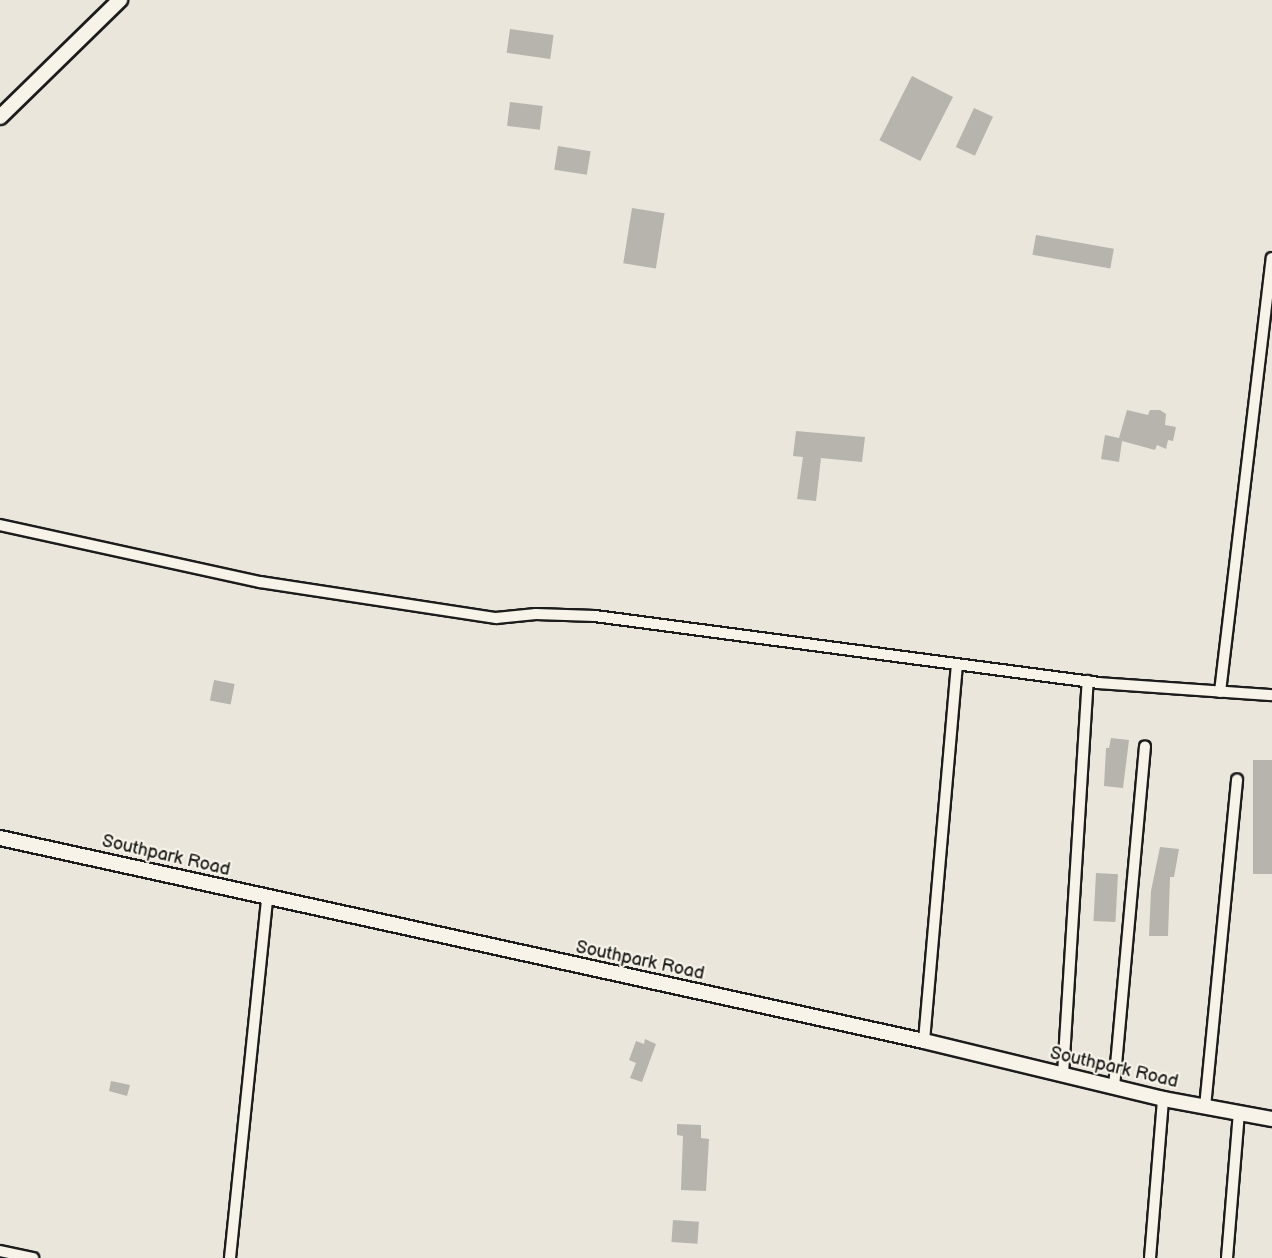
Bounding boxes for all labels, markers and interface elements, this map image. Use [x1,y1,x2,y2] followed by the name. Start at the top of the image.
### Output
[100,831,232,881] street label: Southpark Road
[574,937,706,985] street label: Southpark Road
[1048,1043,1180,1093] street label: Southpark Road

